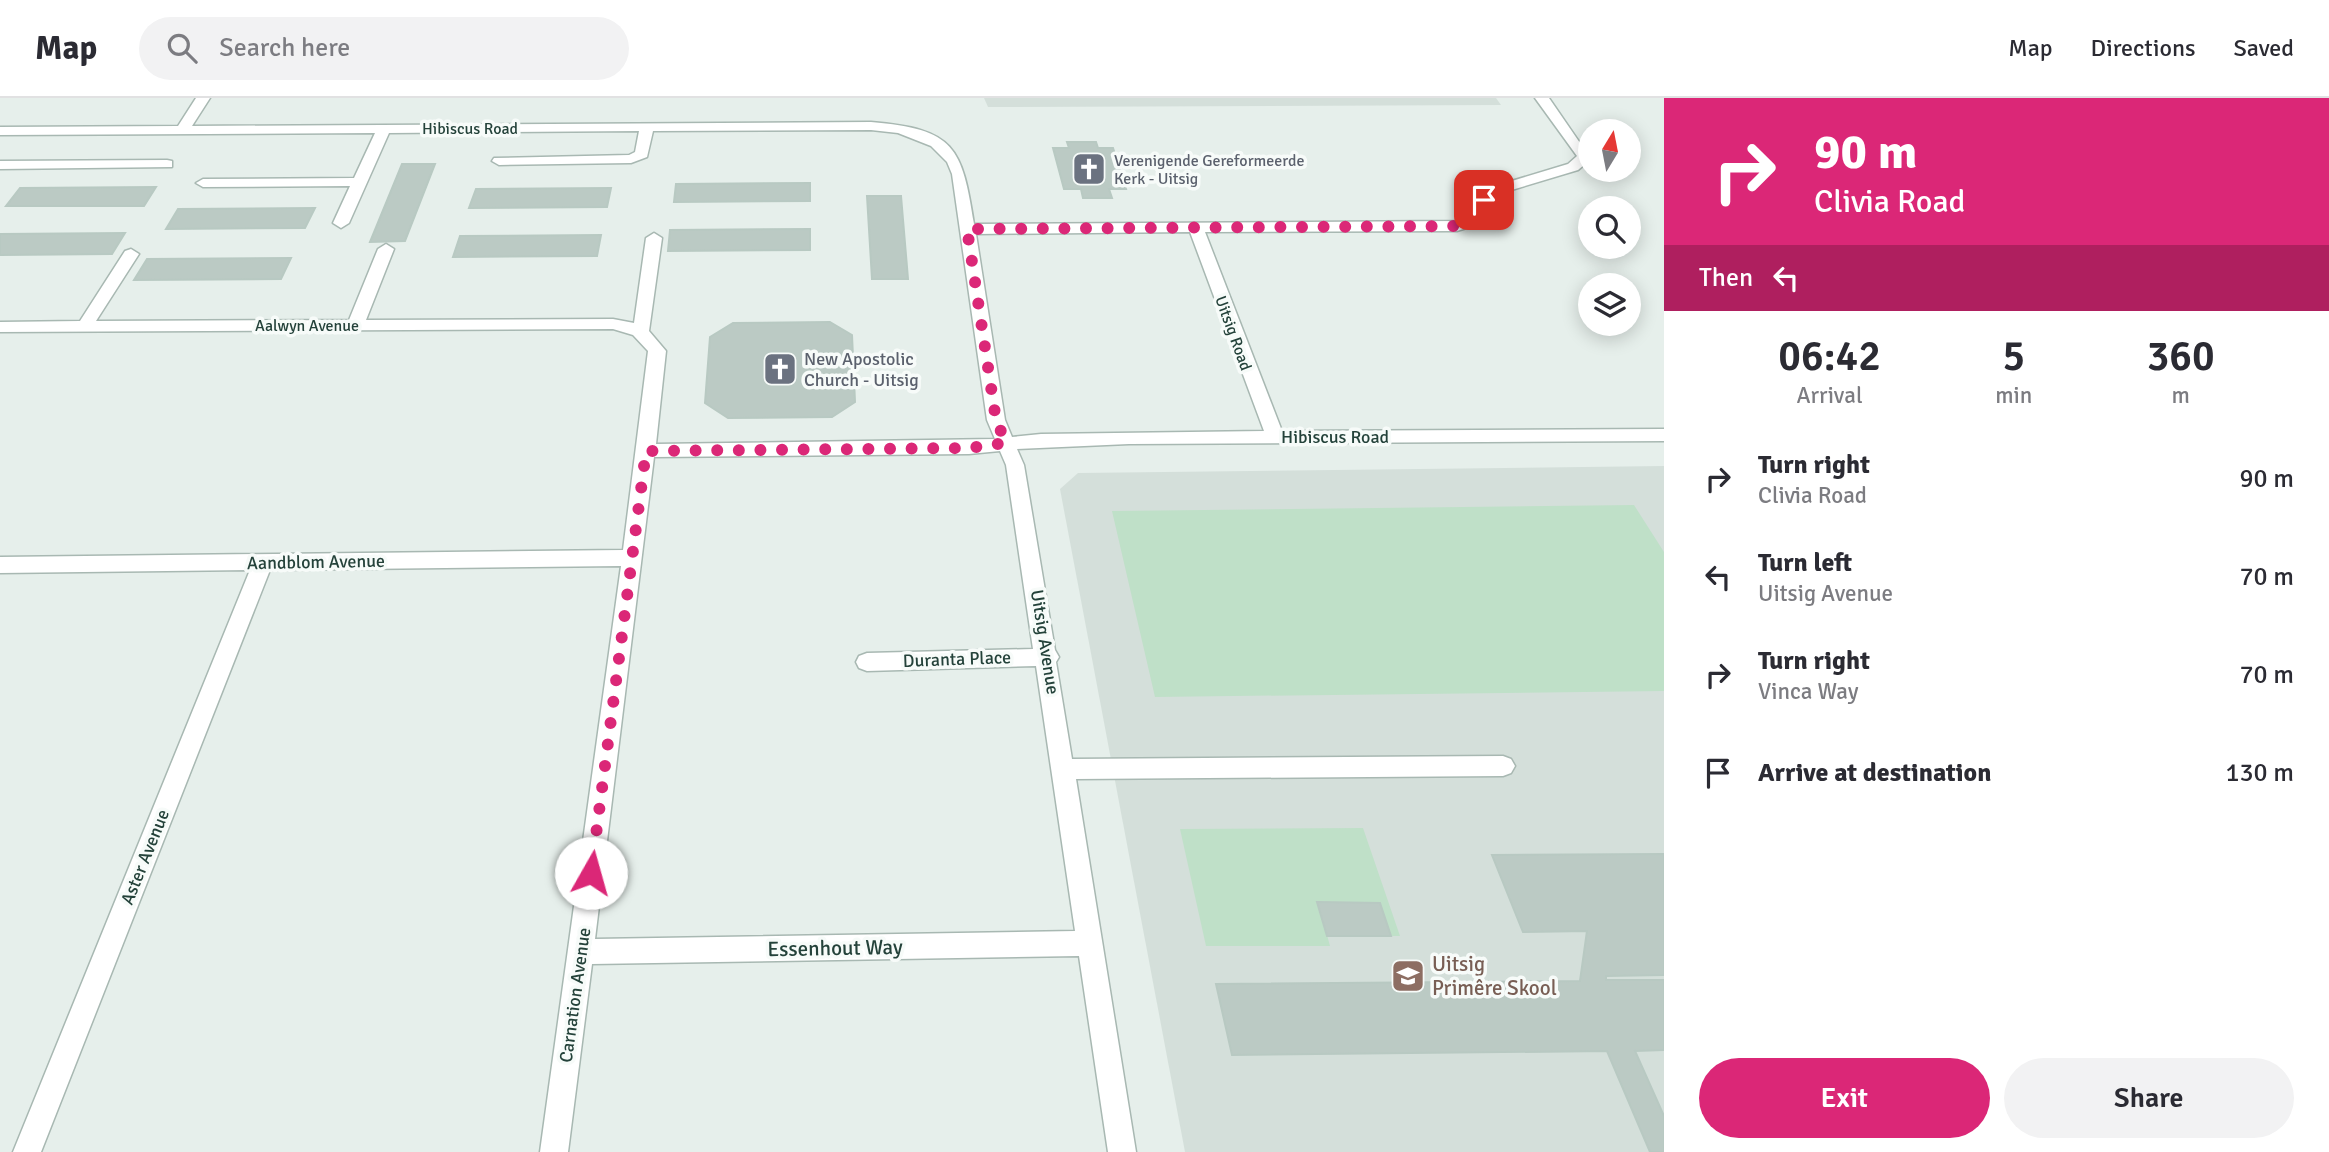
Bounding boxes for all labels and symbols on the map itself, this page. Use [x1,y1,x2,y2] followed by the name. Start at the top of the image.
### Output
[422,119,518,139] street label: Hibiscus Road
[1578,119,1642,182] north arrow
[1070,150,1108,188] church icon: Verenigende Gereformeerde Kerk - Uitsig
[1114,151,1305,189] place label: Verenigende Gereformeerde Kerk - Uitsig
[1454,170,1514,230] pin
[1210,293,1256,373] street label: Uitsig Road
[255,316,359,336] street label: Aalwyn Avenue
[804,348,919,391] place label: New Apostolic Church - Uitsig
[761,350,799,388] church icon: New Apostolic Church - Uitsig
[1281,426,1389,448] street label: Hibiscus Road
[247,550,385,574] street label: Aandblom Avenue
[1026,588,1064,696] street label: Uitsig Avenue
[902,646,1012,672] street label: Duranta Place
[116,806,174,908] street label: Aster Avenue
[554,836,628,910] position arrow
[555,926,595,1064] street label: Carnation Avenue
[767,934,903,962] street label: Essenhout Way
[1432,951,1557,1001] place label: Uitsig Primêre Skool
[1389,957,1427,995] school or university icon: Uitsig Primêre Skool

